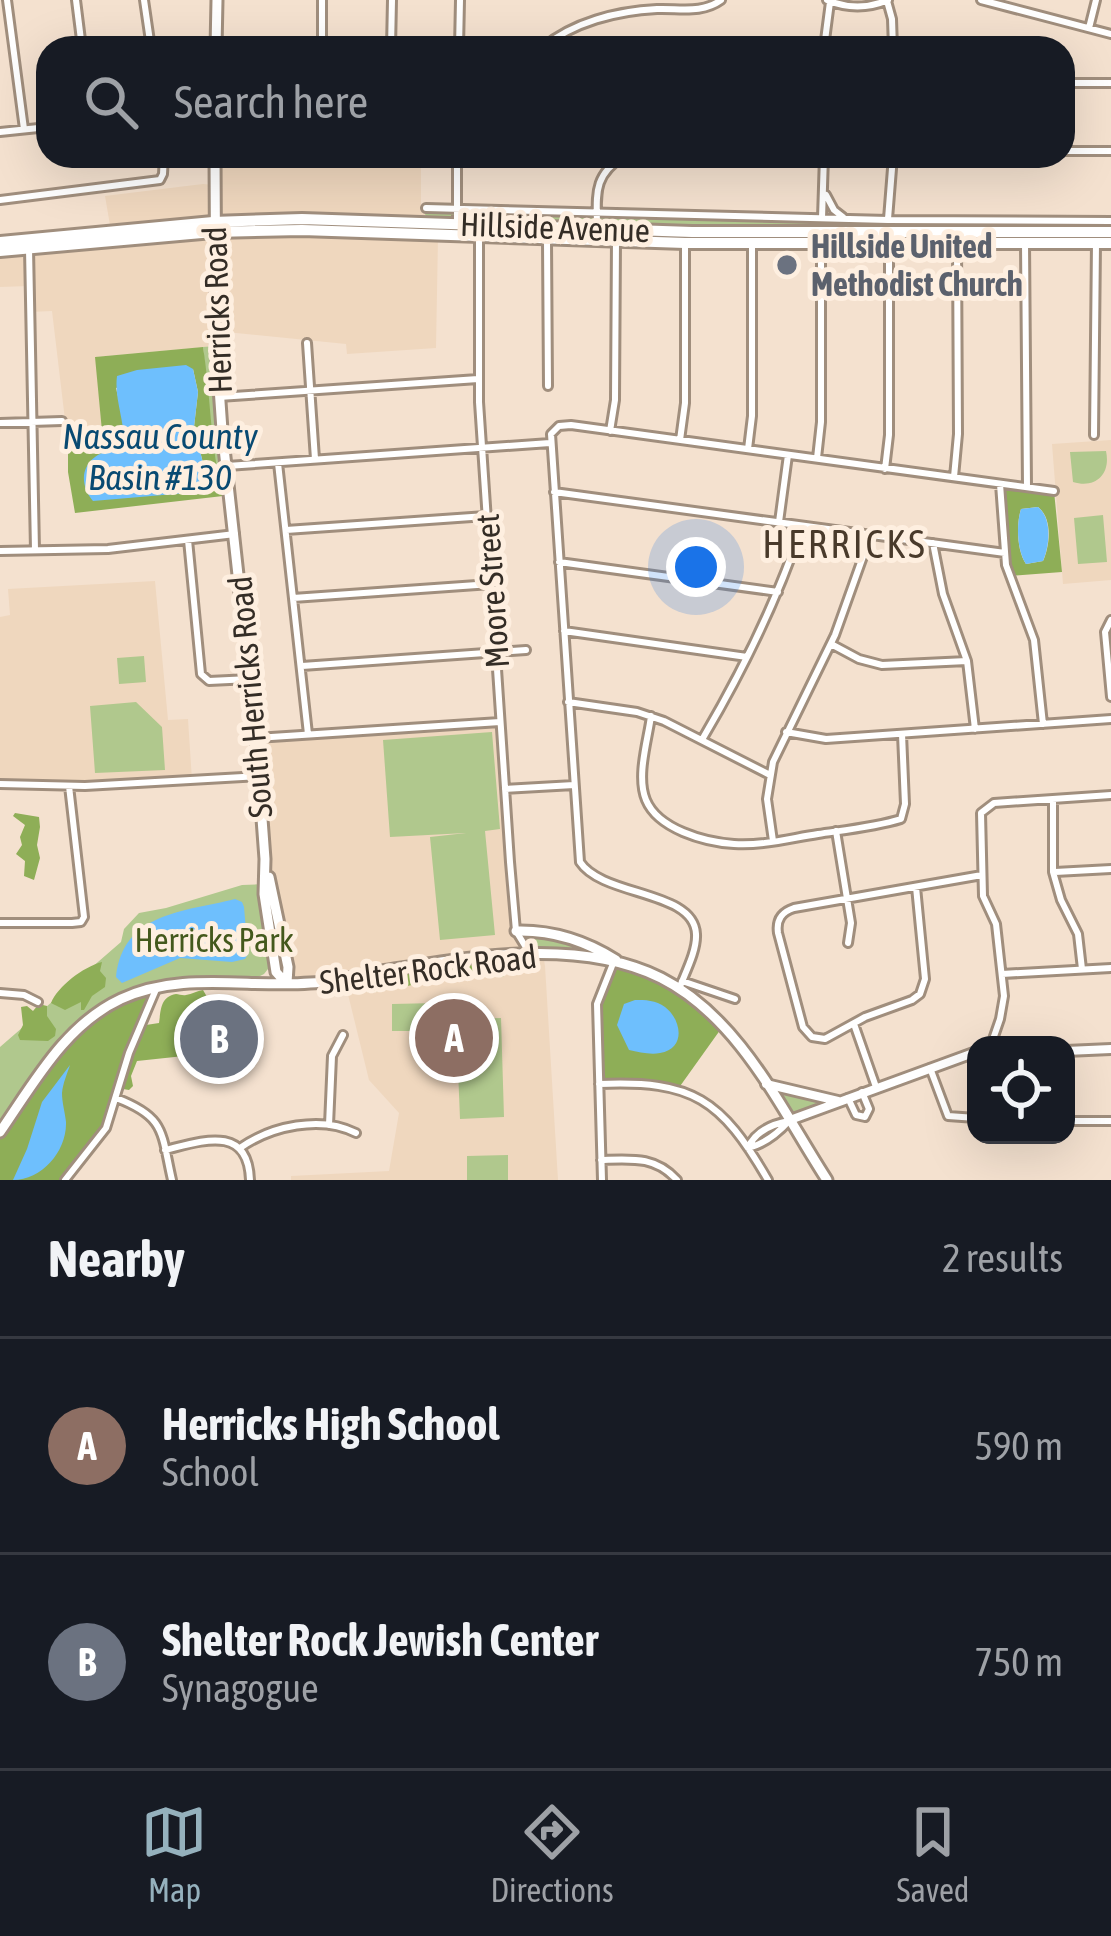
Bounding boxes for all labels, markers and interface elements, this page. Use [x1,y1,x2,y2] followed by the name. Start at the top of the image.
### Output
[36,36,1075,168] search box
[78,69,144,135] icon: search
[174,76,368,128] text: Search here
[459,205,651,249] street label: Hillside Avenue
[195,226,239,394] street label: Herricks Road
[811,227,1023,303] place label: Hillside United Methodist Church
[774,252,800,278] marker: Hillside United Methodist Church
[62,415,258,498] water label: Nassau County Basin #130
[468,512,516,670] street label: Moore Street
[762,522,928,566] district label: HERRICKS
[666,537,726,597] your location
[221,575,279,819] street label: South Herricks Road
[134,921,294,959] park label: Herricks Park
[317,937,539,1001] street label: Shelter Rock Road
[415,993,493,1083] pin: A
[180,994,258,1084] pin: B
[967,1036,1075,1144] map controls
[967,1036,1075,1144] button: locate
[48,1229,185,1288] text: Nearby
[942,1236,1063,1280] text: 2 results
[162,1398,499,1450] text: Herricks High School
[77,1424,97,1468] text: A
[975,1424,1063,1468] text: 590 m
[162,1450,259,1494] text: School
[162,1614,598,1666] text: Shelter Rock Jewish Center
[78,1640,96,1684] text: B
[975,1640,1063,1684] text: 750 m
[162,1666,319,1710] text: Synagogue
[141,1799,207,1909] tab: Map
[490,1799,614,1909] tab: Directions
[897,1799,969,1909] tab: Saved

